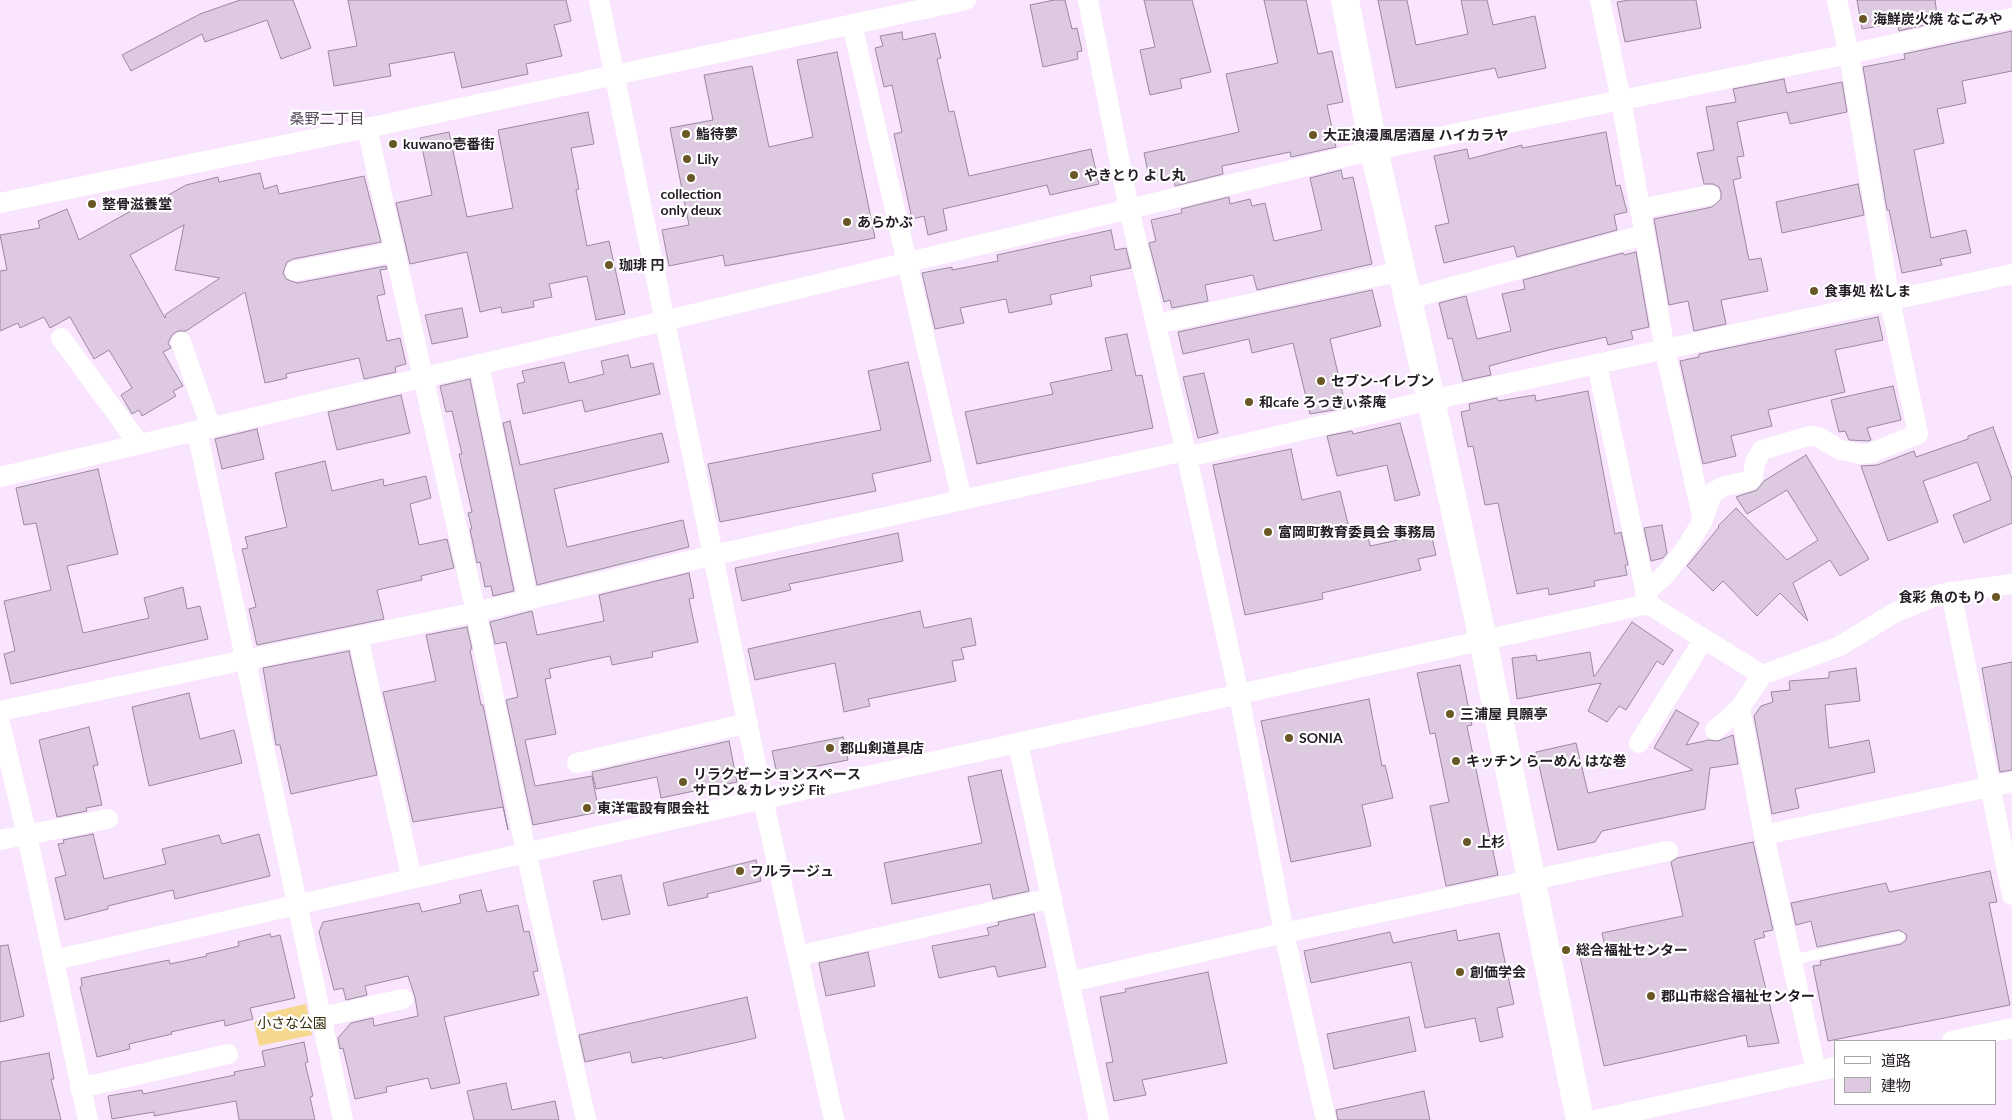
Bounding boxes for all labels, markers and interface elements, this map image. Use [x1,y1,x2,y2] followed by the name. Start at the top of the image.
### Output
[1873,11,2002,27] place label: 海鮮炭火焼 なごみや
[1857,13,1869,25] marker: 海鮮炭火焼 なごみや
[290,110,364,128] district label: 桑野二丁目
[696,126,738,142] place label: 鮨待夢
[1323,127,1508,143] place label: 大正浪漫風居酒屋 ハイカラヤ
[680,128,692,140] marker: 鮨待夢
[1307,129,1319,141] marker: 大正浪漫風居酒屋 ハイカラヤ
[403,136,495,152] place label: kuwano壱番街
[387,138,399,150] marker: kuwano壱番街
[697,151,719,167] place label: Lily
[681,153,693,165] marker: Lily
[1084,167,1185,183] place label: やきとり よし丸
[1068,169,1080,181] marker: やきとり よし丸
[685,172,697,184] marker: collection only deux
[661,186,721,218] place label: collection only deux
[102,196,172,212] place label: 整骨滋養堂
[86,198,98,210] marker: 整骨滋養堂
[857,214,913,230] place label: あらかぶ
[841,216,853,228] marker: あらかぶ
[619,257,664,273] place label: 珈琲 円
[603,259,615,271] marker: 珈琲 円
[1824,283,1911,299] place label: 食事処 松しま
[1808,285,1820,297] marker: 食事処 松しま
[1331,373,1434,389] place label: セブン-イレブン
[1315,375,1327,387] marker: セブン-イレブン
[1259,394,1386,410] place label: 和cafe ろっきぃ茶庵
[1243,396,1255,408] marker: 和cafe ろっきぃ茶庵
[1278,524,1435,540] place label: 富岡町教育委員会 事務局
[1262,526,1274,538] marker: 富岡町教育委員会 事務局
[1899,589,1986,605] place label: 食彩 魚のもり
[1990,591,2002,603] marker: 食彩 魚のもり
[1460,706,1547,722] place label: 三浦屋 貝願亭
[1444,708,1456,720] marker: 三浦屋 貝願亭
[1299,730,1343,746] place label: SONIA
[1283,732,1295,744] marker: SONIA
[840,740,924,756] place label: 郡山剣道具店
[824,742,836,754] marker: 郡山剣道具店
[1466,753,1627,769] place label: キッチン らーめん はな巻
[1450,755,1462,767] marker: キッチン らーめん はな巻
[693,766,861,799] place label: リラクゼーションスペース サロン＆カレッジ Fit
[677,776,689,788] marker: リラクゼーションスペース サロン＆カレッジ Fit
[597,800,709,816] place label: 東洋電設有限会社
[581,802,593,814] marker: 東洋電設有限会社
[1477,834,1505,850] place label: 上杉
[1461,836,1473,848] marker: 上杉
[750,863,834,879] place label: フルラージュ
[734,865,746,877] marker: フルラージュ
[1576,942,1688,958] place label: 総合福祉センター
[1560,944,1572,956] marker: 総合福祉センター
[1470,964,1526,980] place label: 創価学会
[1454,966,1466,978] marker: 創価学会
[1661,988,1815,1004] place label: 郡山市総合福祉センター
[1645,990,1657,1002] marker: 郡山市総合福祉センター
[257,1015,327,1031] park label: 小さな公園
[1834,1040,1997,1105] legend
[1881,1051,1911,1069] text: 道路
[1881,1076,1911,1094] text: 建物

